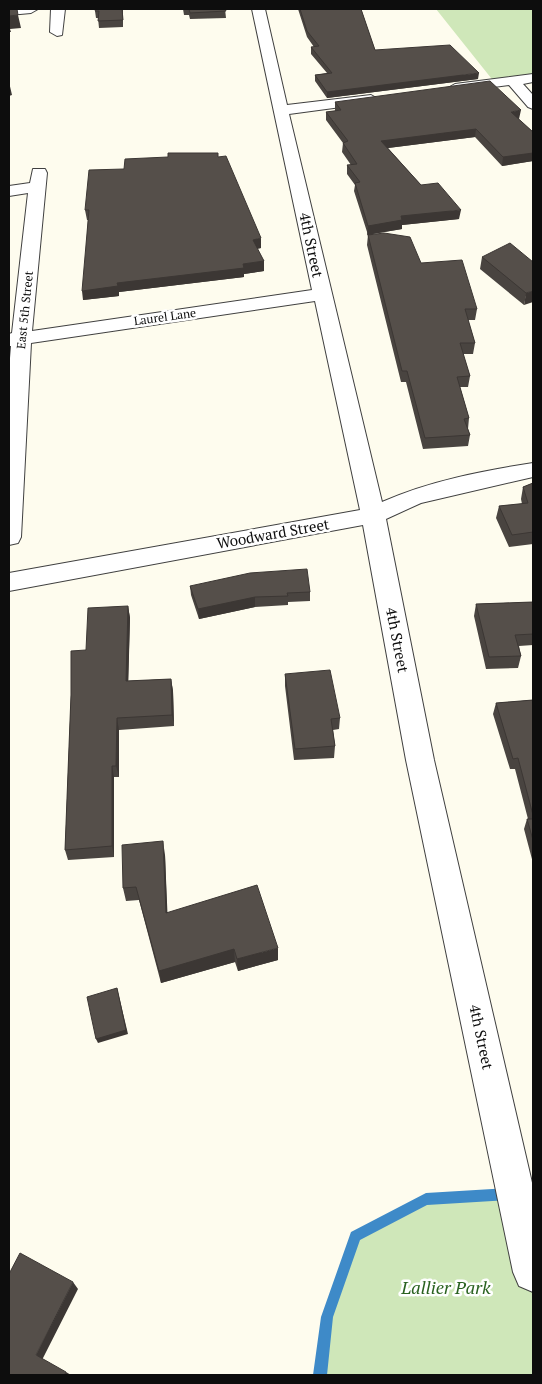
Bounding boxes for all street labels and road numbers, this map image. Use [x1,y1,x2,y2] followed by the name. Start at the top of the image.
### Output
[295,210,329,280] street label: 4th Street
[13,270,36,350] street label: East 5th Street
[133,305,197,328] street label: Laurel Lane
[215,513,331,553] street label: Woodward Street
[382,605,414,675] street label: 4th Street
[465,1002,499,1072] street label: 4th Street

